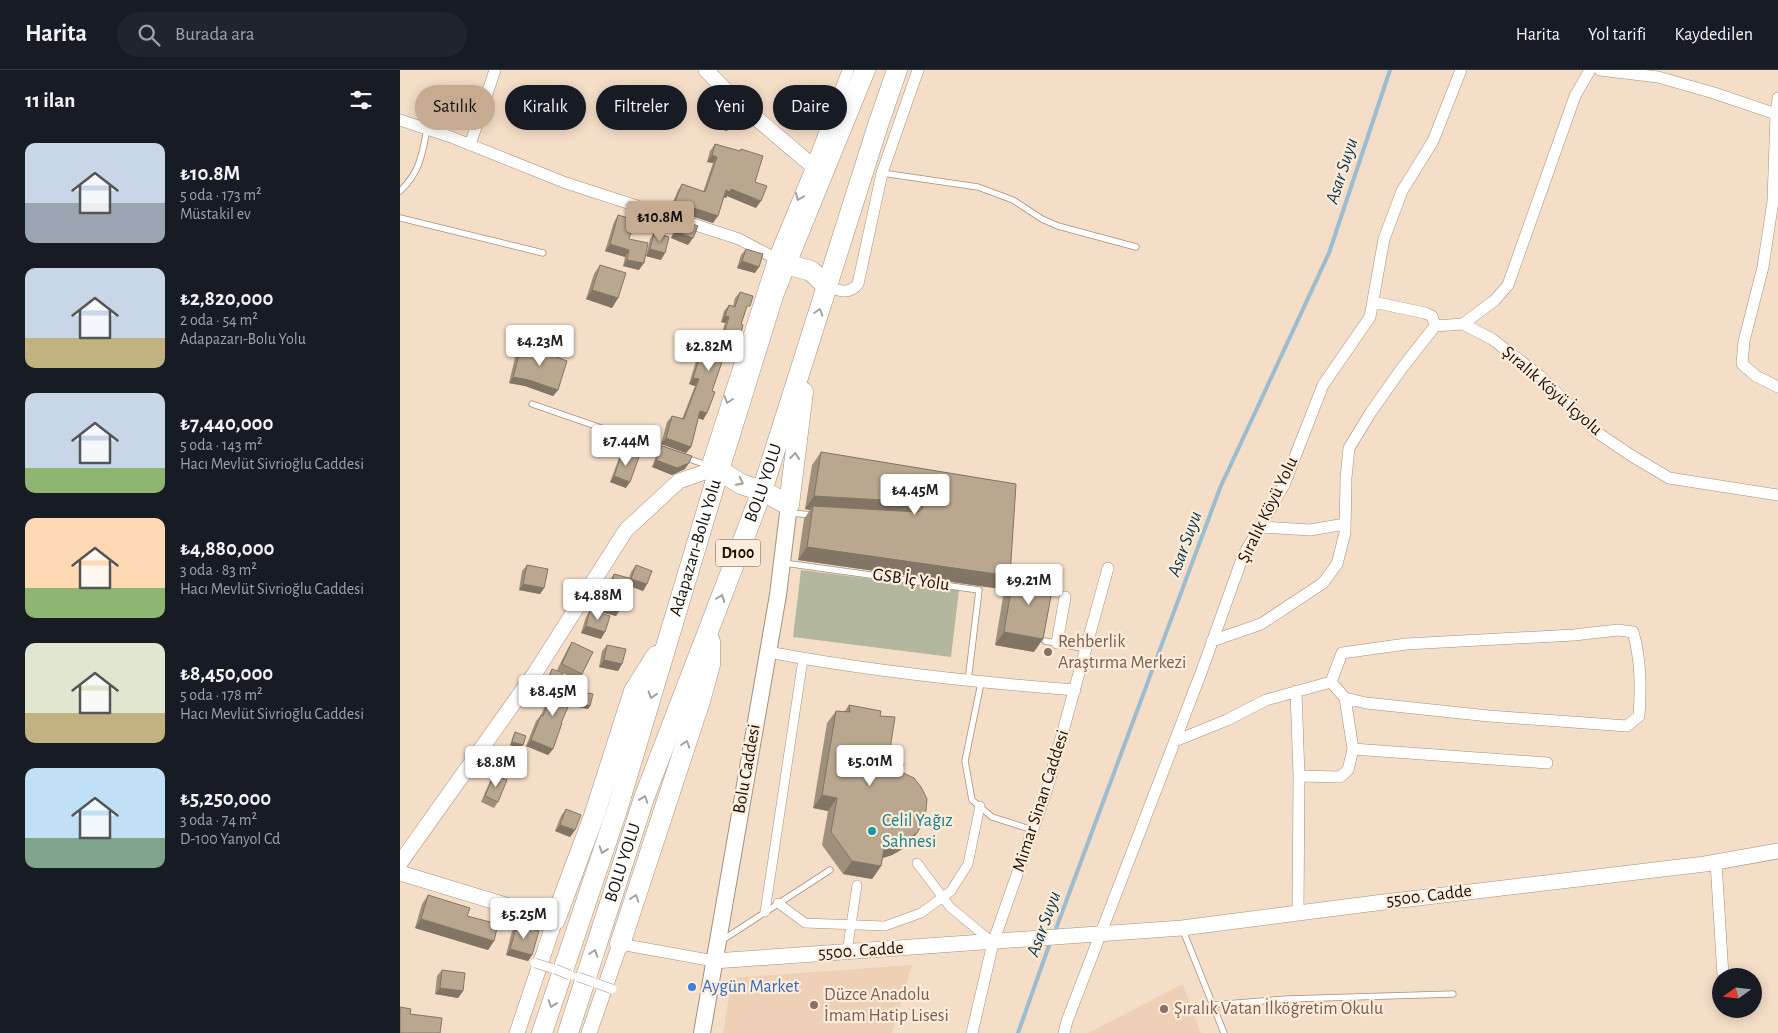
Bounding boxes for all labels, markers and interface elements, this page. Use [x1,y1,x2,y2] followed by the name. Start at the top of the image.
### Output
[117,12,467,57] search box
[135,21,163,49] icon: search
[25,22,87,46] text: Harita
[175,25,254,44] text: Burada ara
[1516,26,1560,44] text: Harita
[1588,26,1646,44] text: Yol tarifi
[1674,26,1753,44] text: Kaydedilen
[415,85,495,130] chip: Satılık
[505,85,586,130] chip: Kiralık
[596,85,687,130] chip: Filtreler
[697,85,763,130] chip: Yeni
[773,85,847,130] chip: Daire
[347,86,375,114] icon: filters
[25,90,75,111] text: 11 ilan
[1322,136,1362,207] water label: Asar Suyu
[65,163,125,223] icon: home
[180,163,240,184] text: ₺10.8M
[180,187,262,203] text: 5 oda · 173 m²
[795,192,805,201] one-way arrow
[619,200,701,243] pin: ₺10.8M
[180,206,251,222] text: Müstakil ev
[637,209,683,225] text: ₺10.8M
[65,288,125,348] icon: home
[180,288,273,309] text: ₺2,820,000
[813,308,823,317] one-way arrow
[180,312,258,328] text: 2 oda · 54 m²
[499,324,581,367] pin: ₺4.23M
[668,330,750,372] pin: ₺2.82M
[180,331,306,347] text: Adapazarı-Bolu Yolu
[517,333,563,349] text: ₺4.23M
[686,338,732,354] text: ₺2.82M
[1499,341,1607,439] street label: Şıralık Köyü İçyolu
[724,395,734,404] one-way arrow
[65,413,125,473] icon: home
[180,413,273,434] text: ₺7,440,000
[585,424,667,467] pin: ₺7.44M
[603,433,649,449] text: ₺7.44M
[180,437,263,453] text: 5 oda · 143 m²
[742,441,785,525] street label: BOLU YOLU
[789,452,800,460] one-way arrow
[1235,454,1301,566] street label: Şıralık Köyü Yolu
[180,456,364,472] text: Hacı Mevlüt Sivrioğlu Caddesi
[874,474,956,516] pin: ₺4.45M
[734,476,743,486] one-way arrow
[667,477,725,618] street label: Adapazarı-Bolu Yolu
[892,482,938,498] text: ₺4.45M
[1164,509,1206,580] water label: Asar Suyu
[65,538,125,598] icon: home
[180,538,275,559] text: ₺4,880,000
[716,539,760,566] road number: D100
[180,562,257,578] text: 3 oda · 83 m²
[872,564,951,594] street label: GSB İç Yolu
[988,564,1070,606] pin: ₺9.21M
[1007,572,1051,588] text: ₺9.21M
[557,578,639,621] pin: ₺4.88M
[180,581,364,597] text: Hacı Mevlüt Sivrioğlu Caddesi
[574,587,622,603] text: ₺4.88M
[715,594,725,603] one-way arrow
[1058,633,1186,672] place label: Rehberlik Araştırma Merkezi
[1042,646,1054,658] marker: Rehberlik Araştırma Merkezi
[65,663,125,723] icon: home
[180,663,273,684] text: ₺8,450,000
[512,674,594,717] pin: ₺8.45M
[530,683,576,699] text: ₺8.45M
[180,687,263,703] text: 5 oda · 178 m²
[647,690,657,699] one-way arrow
[180,706,364,722] text: Hacı Mevlüt Sivrioğlu Caddesi
[730,723,764,815] street label: Bolu Caddesi
[1010,728,1072,874] street label: Mimar Sinan Caddesi
[680,740,690,749] one-way arrow
[829,744,911,787] pin: ₺5.01M
[461,746,531,788] pin: ₺8.8M
[848,753,892,769] text: ₺5.01M
[476,754,516,770] text: ₺8.8M
[65,788,125,848] icon: home
[180,788,271,809] text: ₺5,250,000
[638,795,648,803] one-way arrow
[180,812,257,828] text: 3 oda · 74 m²
[882,812,953,851] place label: Celil Yağız Sahnesi
[602,821,644,904] street label: BOLU YOLU
[866,825,878,837] marker: Celil Yağız Sahnesi
[180,831,280,847] text: D-100 Yanyol Cd
[599,845,609,854] one-way arrow
[1385,882,1473,910] street label: 5500. Cadde
[1023,889,1065,960] water label: Asar Suyu
[630,894,640,903] one-way arrow
[483,898,565,940] pin: ₺5.25M
[501,906,547,922] text: ₺5.25M
[818,939,904,963] street label: 5500. Cadde
[588,950,598,958] one-way arrow
[1712,968,1762,1018] north arrow
[1712,968,1762,1018] map controls
[702,978,800,996] place label: Aygün Market
[686,981,698,993] marker: Aygün Market
[824,986,949,1025] place label: Düzce Anadolu İmam Hatip Lisesi
[1174,998,1383,1018] place label: Şıralık Vatan İlköğretim Okulu
[547,999,557,1008] one-way arrow
[808,999,820,1011] marker: Düzce Anadolu İmam Hatip Lisesi
[1158,1003,1170,1015] marker: Şıralık Vatan İlköğretim Okulu

